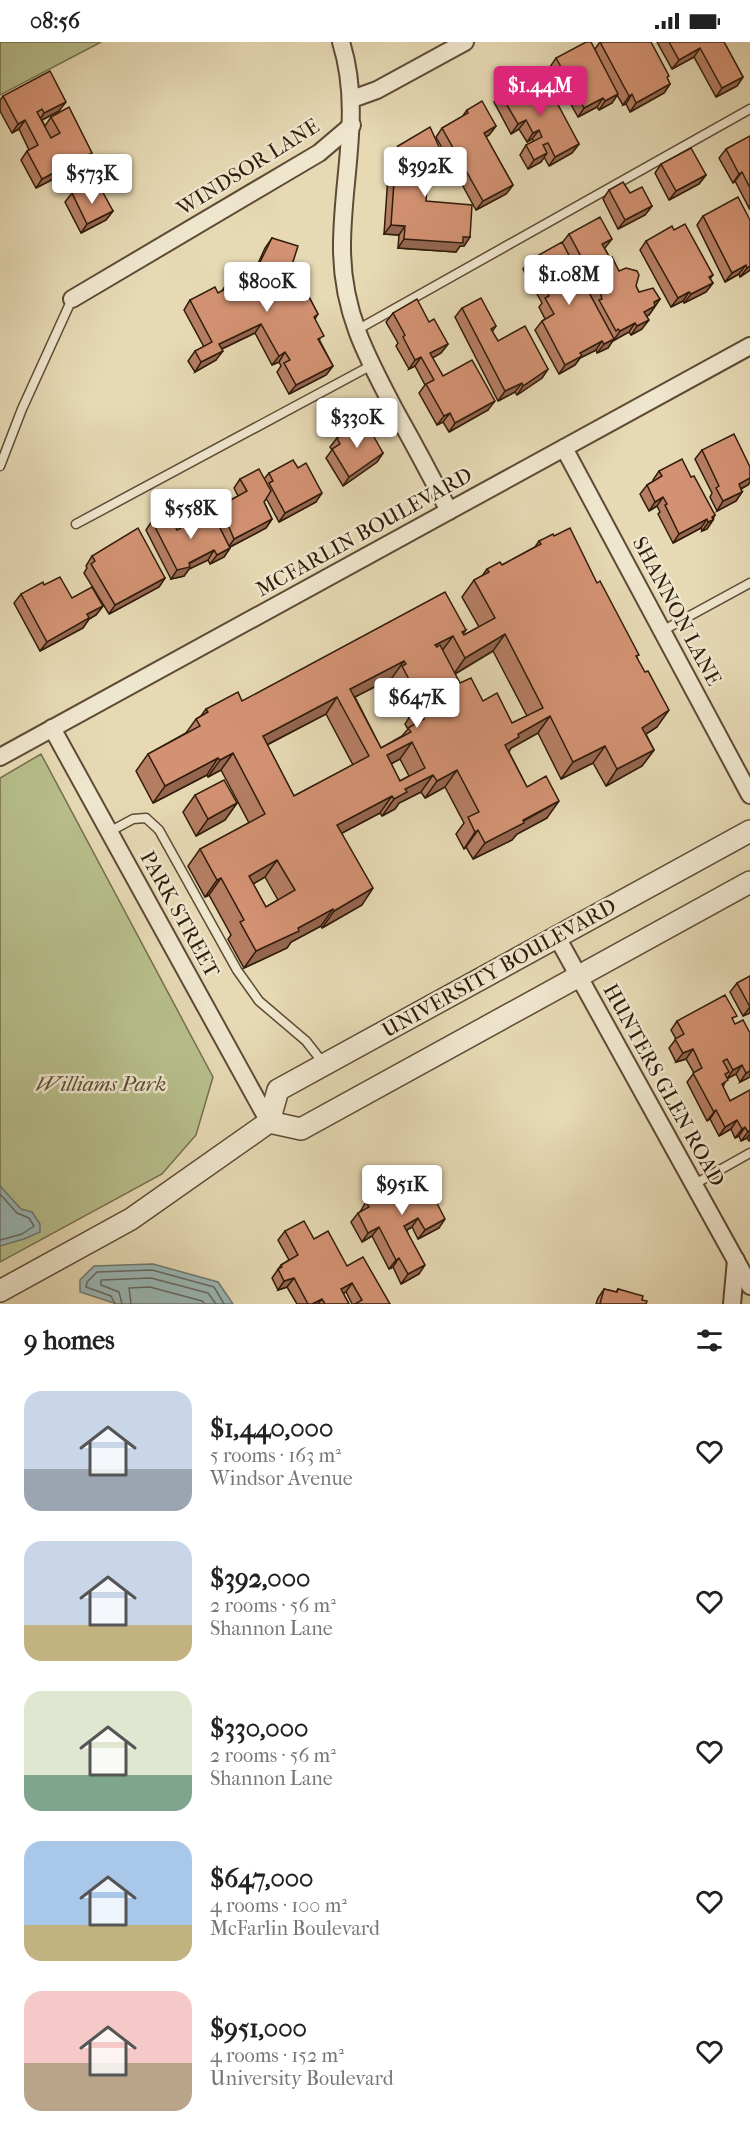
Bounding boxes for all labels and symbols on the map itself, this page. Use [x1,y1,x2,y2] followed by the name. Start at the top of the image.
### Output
[491,66,589,117] pin: $1.44M
[172,114,324,221] street label: WINDSOR LANE
[383,147,467,198] pin: $392K
[50,154,134,205] pin: $573K
[520,255,618,306] pin: $1.08M
[225,262,309,313] pin: $800K
[315,398,399,449] pin: $330K
[252,463,476,601] street label: MCFARLIN BOULEVARD
[149,489,233,540] pin: $558K
[628,533,726,690] street label: SHANNON LANE
[375,678,459,729] pin: $647K
[135,847,225,982] street label: PARK STREET
[378,894,620,1042] street label: UNIVERSITY BOULEVARD
[598,980,730,1190] street label: HUNTERS GLEN ROAD
[36,1072,166,1096] park label: Williams Park
[360,1165,444,1216] pin: $951K

